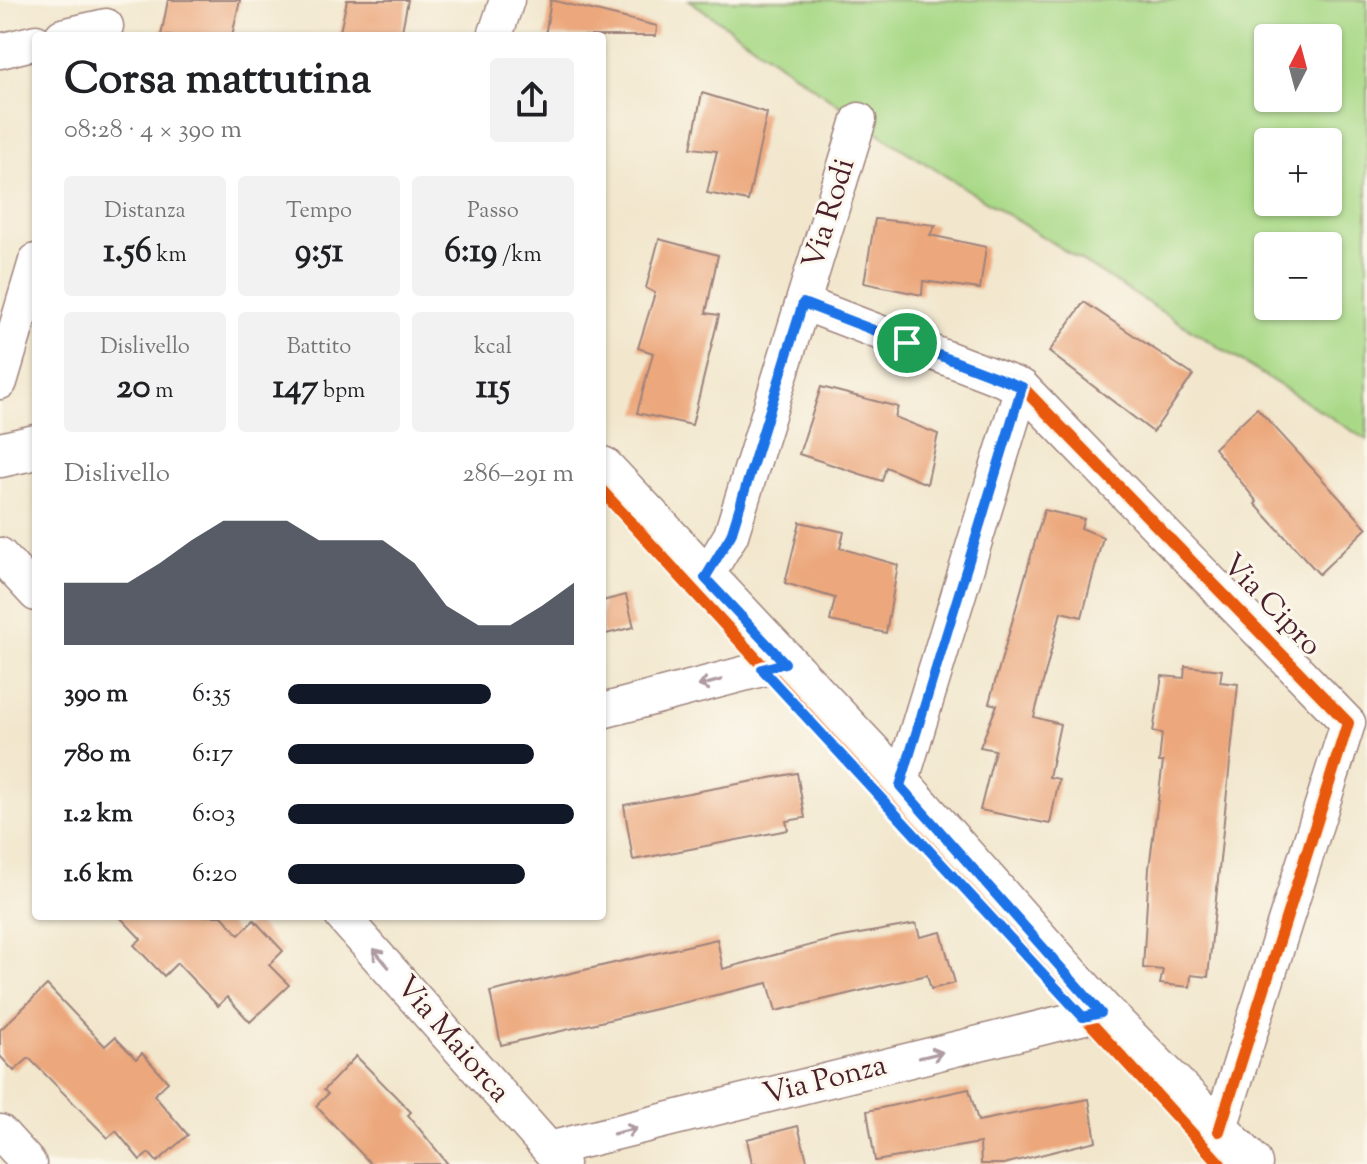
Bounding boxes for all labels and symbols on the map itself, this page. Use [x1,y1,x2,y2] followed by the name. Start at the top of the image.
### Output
[1254,24,1342,112] north arrow
[793,153,867,275] street label: Via Rodi
[873,309,941,377] pin
[1211,545,1331,667] street label: Via Cipro
[697,677,723,692] one-way arrow
[372,948,390,969] one-way arrow
[385,967,520,1113] street label: Via Maiorca
[759,1045,892,1117] street label: Via Ponza
[918,1046,944,1061] one-way arrow
[611,1122,637,1137] one-way arrow

